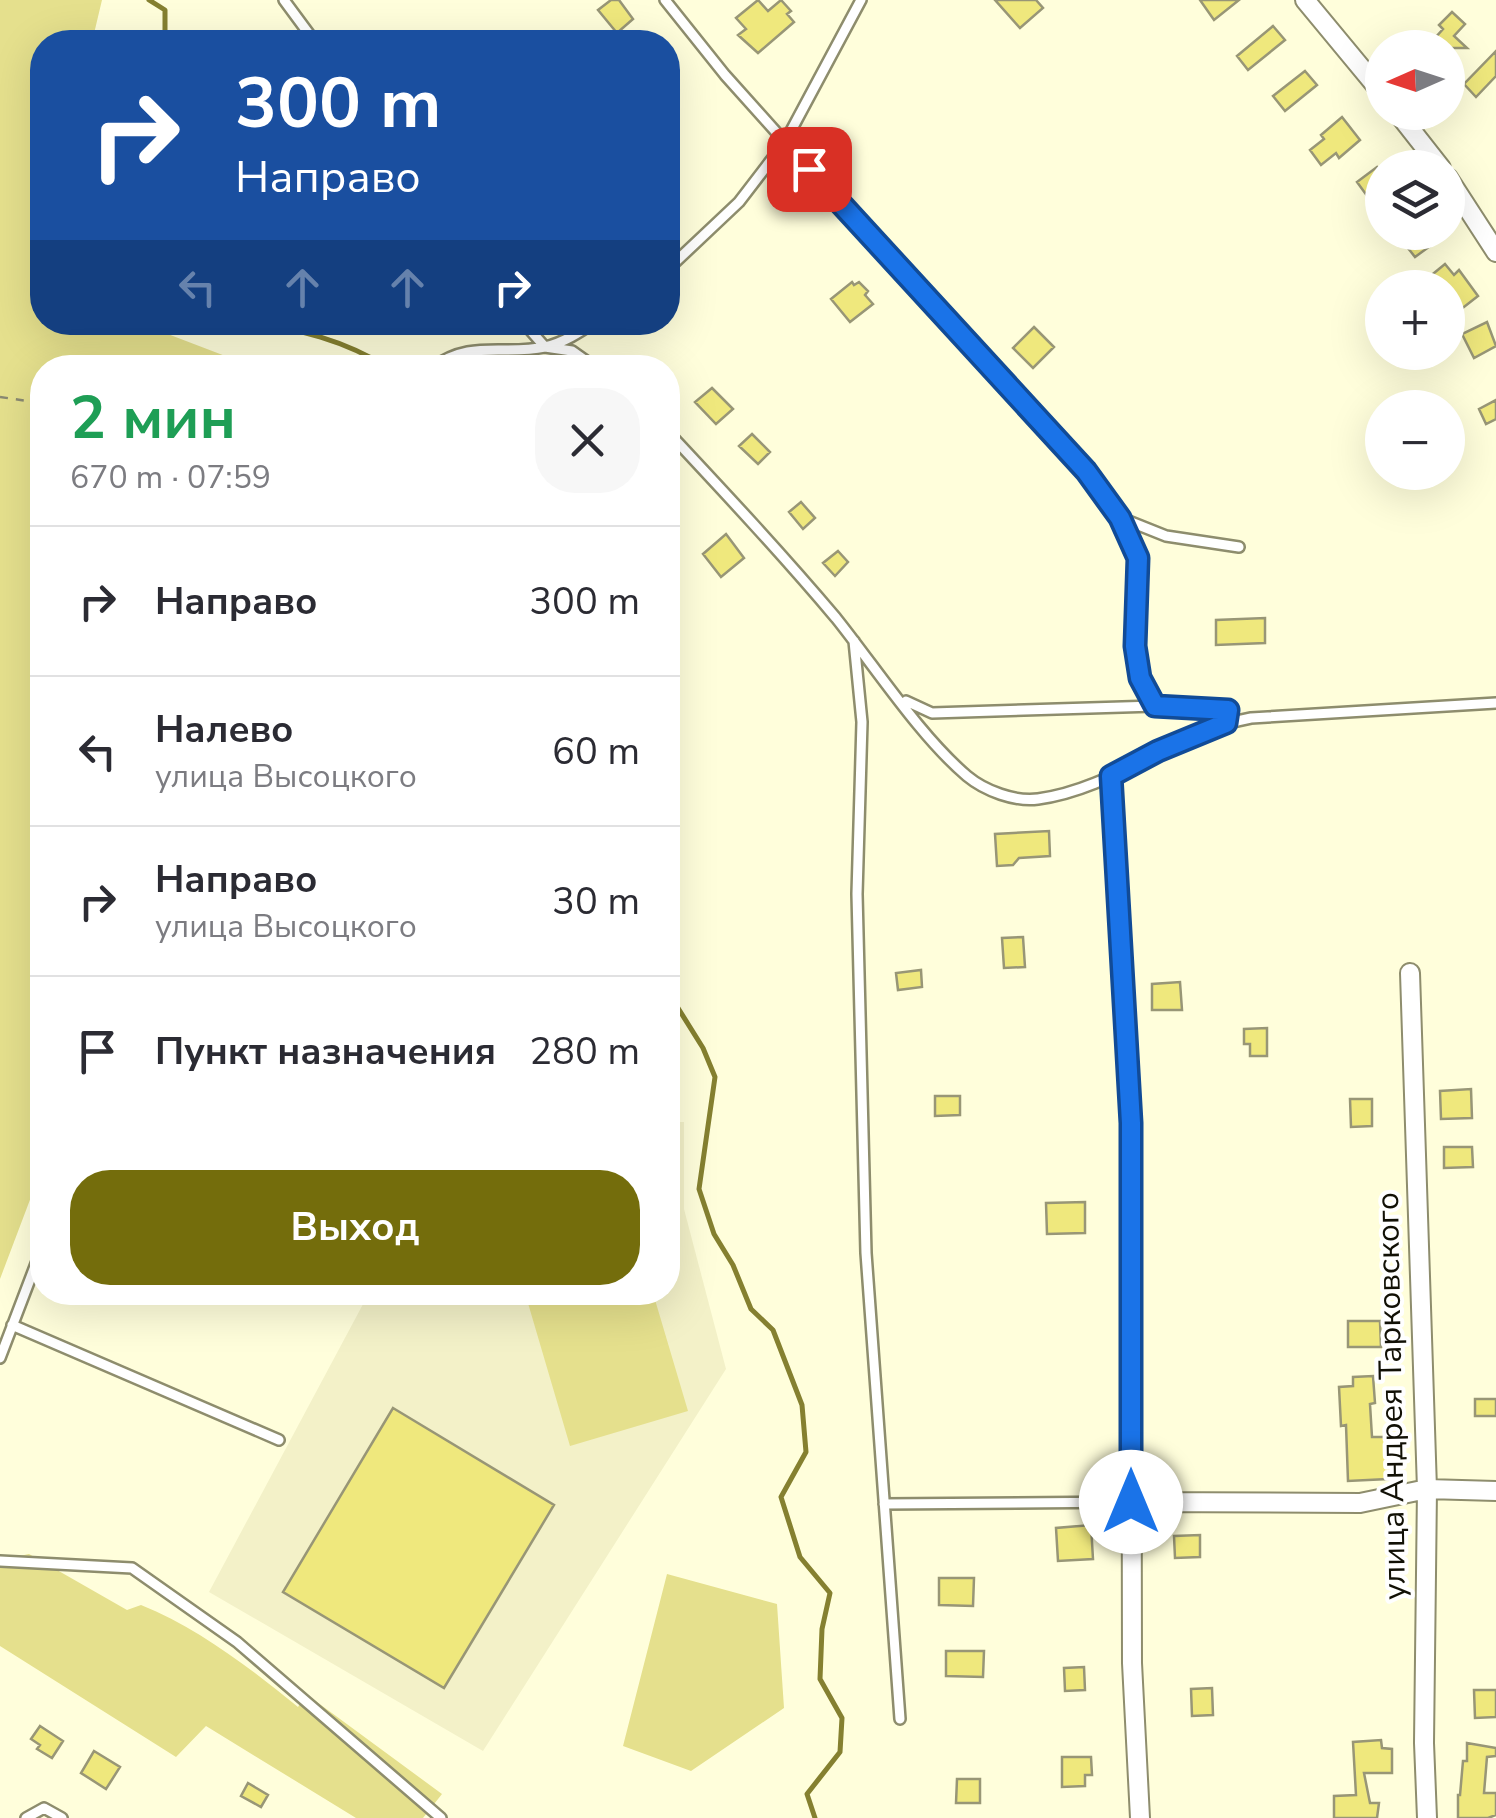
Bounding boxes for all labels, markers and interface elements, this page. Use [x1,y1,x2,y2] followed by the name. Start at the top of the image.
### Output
[1365,30,1465,130] north arrow
[1365,30,1465,490] map controls
[235,56,441,152] text: 300 m
[70,70,200,200] icon: right
[767,127,852,212] pin
[782,142,837,197] icon: arrive
[235,147,421,208] text: Направо
[1365,150,1465,250] button: layers
[170,260,225,315] icon: left
[275,260,330,315] icon: ahead
[380,260,435,315] icon: ahead
[485,260,540,315] icon: right
[1365,270,1465,370] button: +
[70,377,236,459] text: 2 мин
[535,388,640,493] button: close
[1365,390,1465,490] button: −
[70,456,271,499] text: 670 m · 07:59
[70,574,125,629] icon: right
[155,576,317,627] text: Направо
[529,576,640,627] text: 300 m
[155,704,294,755] text: Налево
[70,724,125,779] icon: left
[552,726,640,777] text: 60 m
[155,755,417,798] text: улица Высоцкого
[155,854,317,905] text: Направо
[70,874,125,929] icon: right
[552,876,640,927] text: 30 m
[155,905,417,948] text: улица Высоцкого
[70,1024,125,1079] icon: arrive
[155,1026,496,1077] text: Пункт назначения
[529,1026,640,1077] text: 280 m
[70,1170,640,1285] button: Выход
[1366,1192,1416,1600] street label: улица Андрея Тарковского
[1079,1450,1183,1554] position arrow

